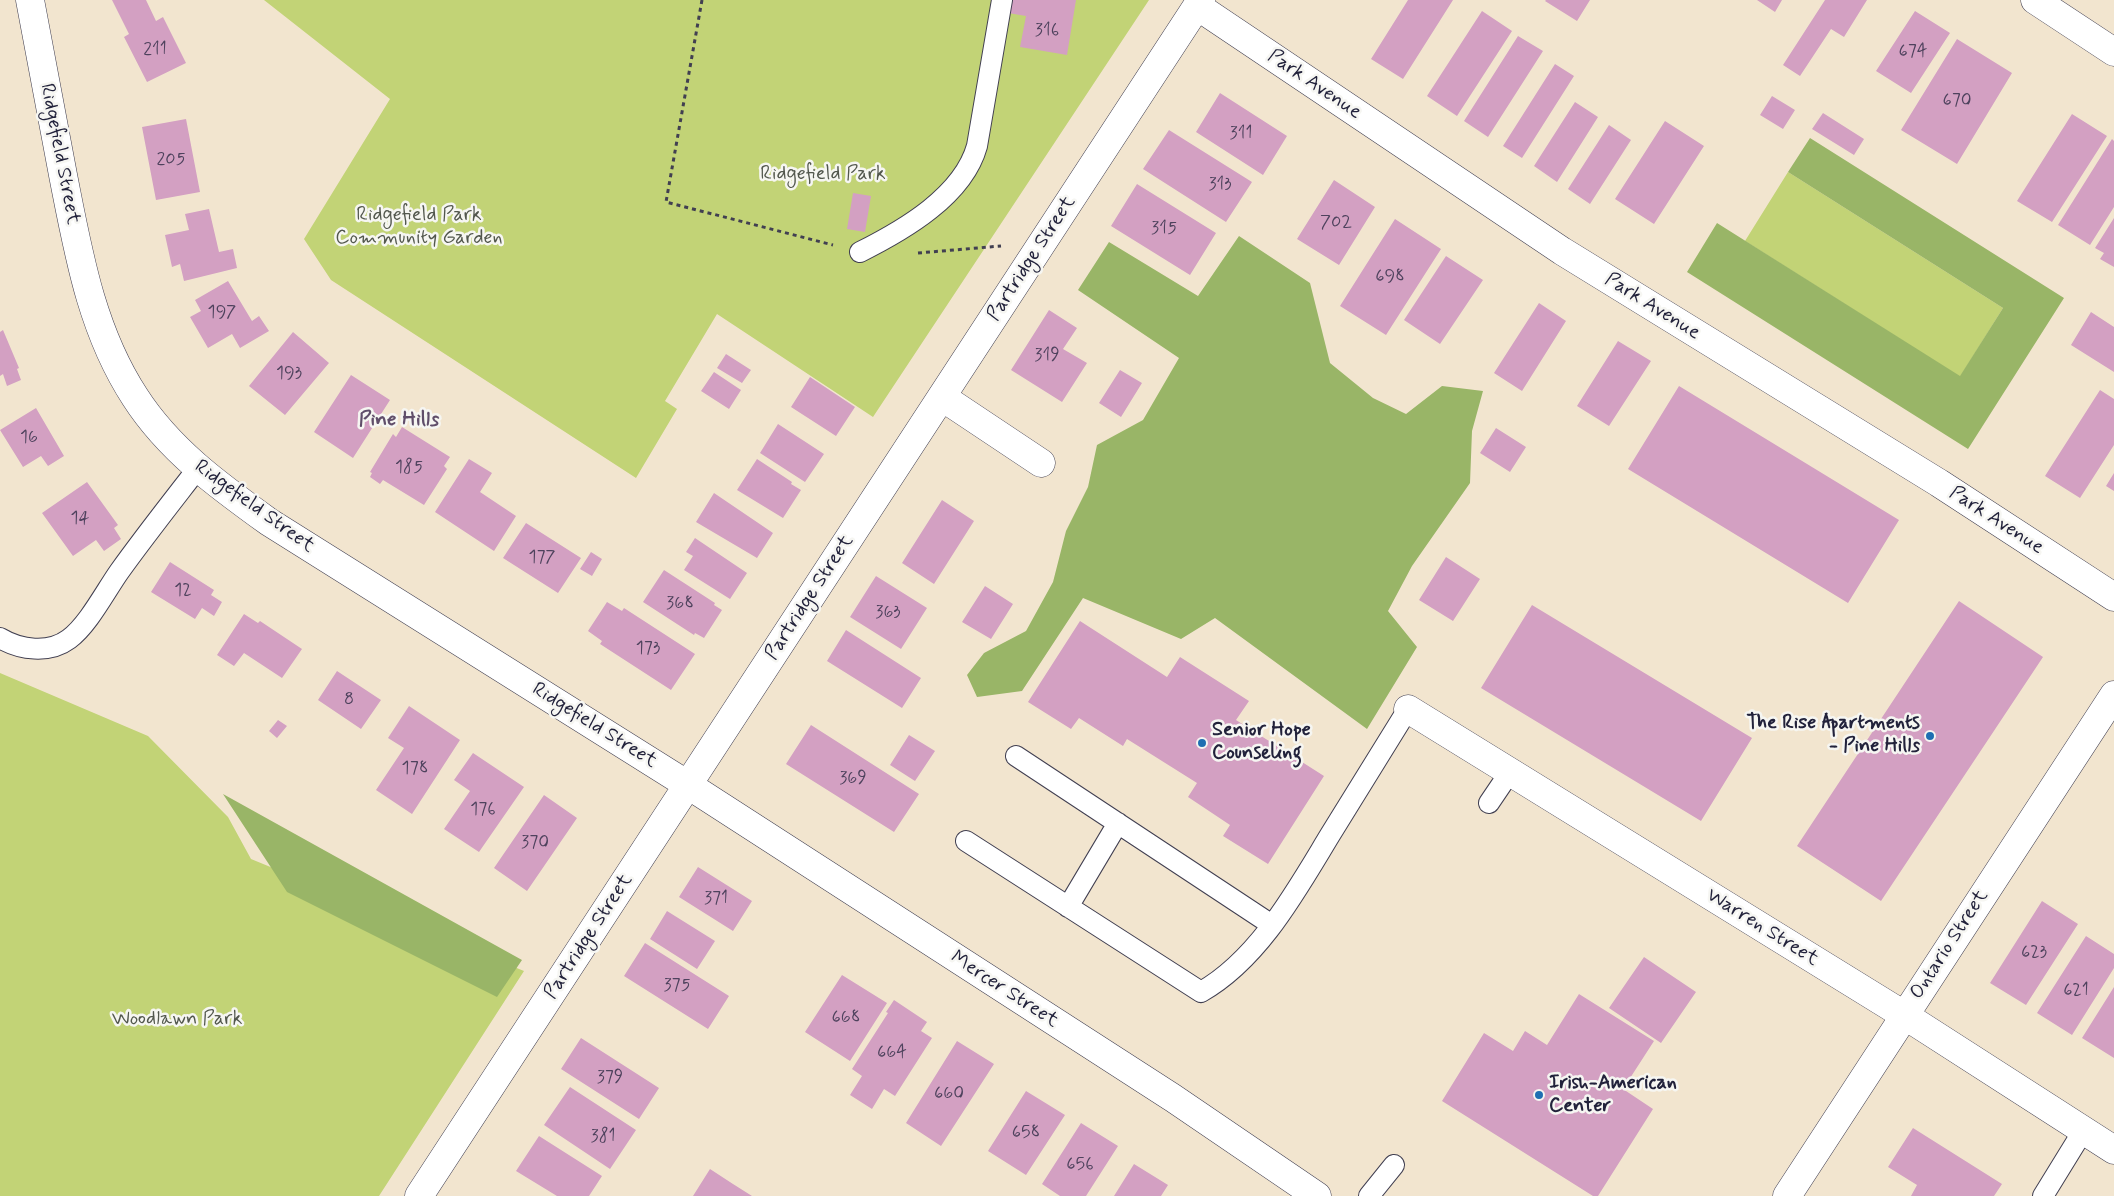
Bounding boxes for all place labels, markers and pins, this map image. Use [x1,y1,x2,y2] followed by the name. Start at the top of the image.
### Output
[1746,712,1920,759] place label: The Rise Apartments - Pine Hills
[1212,719,1311,766] place label: Senior Hope Counseling
[1924,730,1936,742] marker: The Rise Apartments - Pine Hills
[1196,737,1208,749] marker: Senior Hope Counseling
[1549,1072,1677,1119] place label: Irish-American Center
[1533,1089,1545,1101] marker: Irish-American Center

